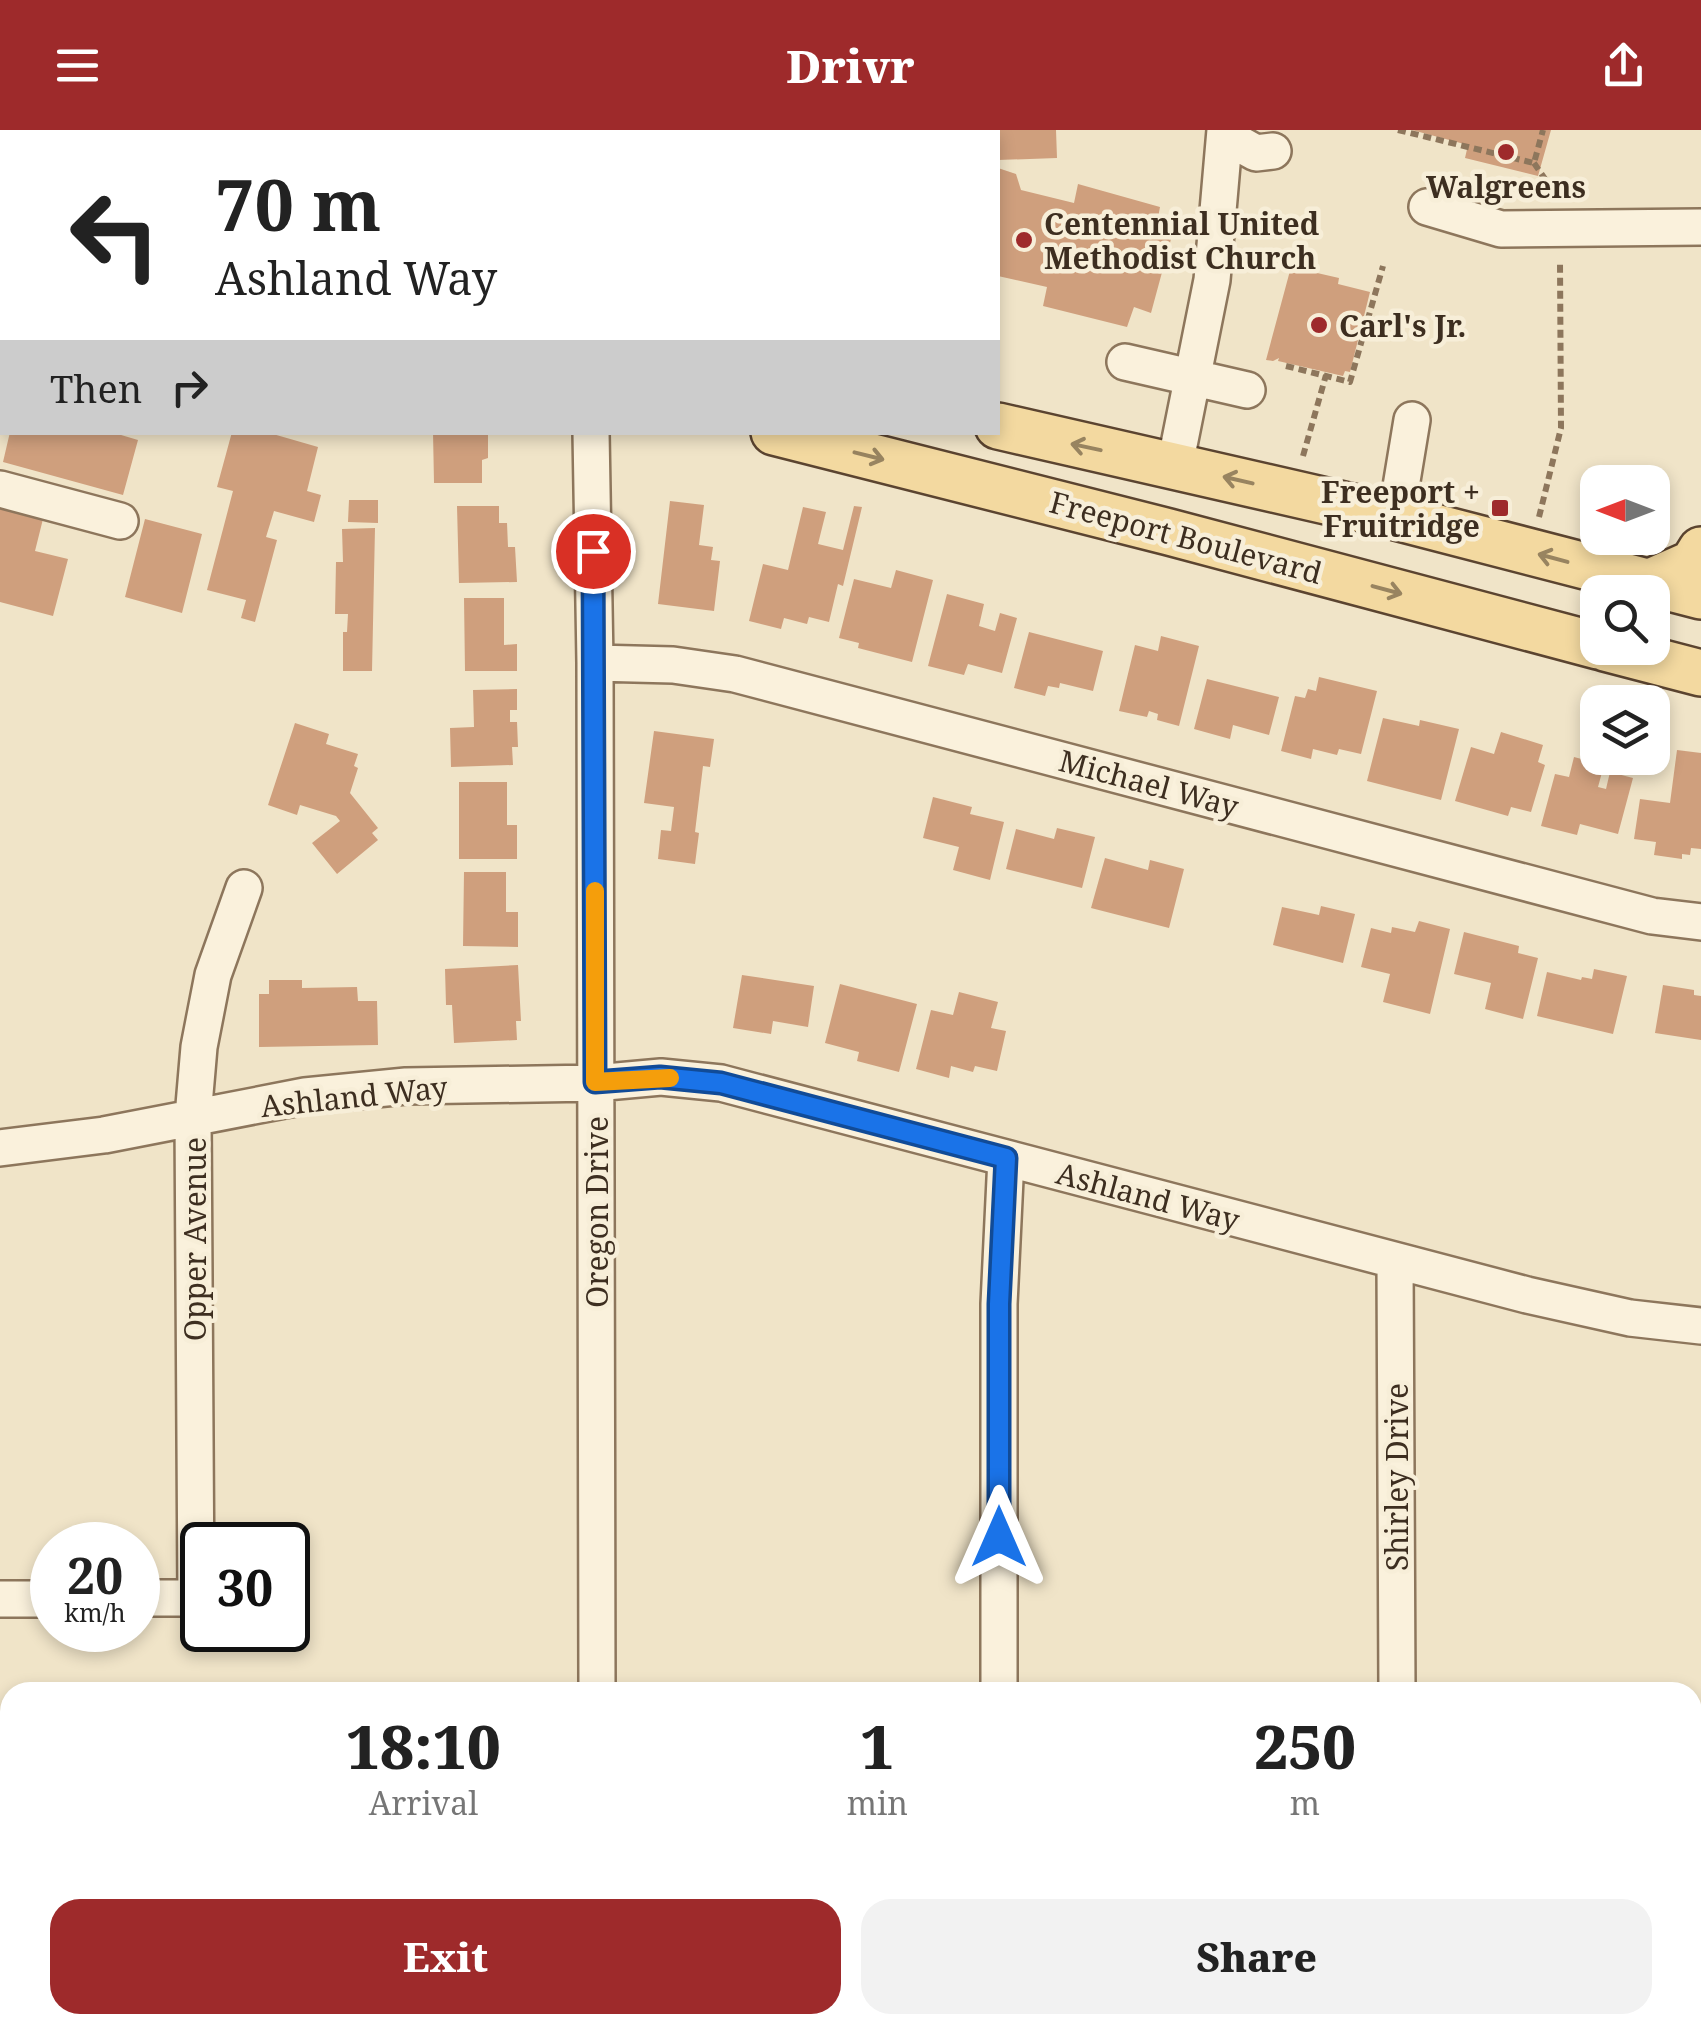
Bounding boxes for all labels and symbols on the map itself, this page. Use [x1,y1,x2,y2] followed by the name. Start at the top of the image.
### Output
[1495,141,1517,163] marker: Walgreens
[1426,166,1586,207] place label: Walgreens
[1044,203,1319,278] place label: Centennial United Methodist Church
[1013,229,1035,251] marker: Centennial United Methodist Church
[1339,305,1466,346] place label: Carl's Jr.
[1308,314,1330,336] marker: Carl's Jr.
[1071,436,1103,455] one-way arrow
[853,448,884,467] one-way arrow
[1580,465,1670,555] north arrow
[1223,470,1255,488] one-way arrow
[1321,471,1480,546] place label: Freeport + Fruitridge
[1045,481,1327,593] street label: Freeport Boulevard
[1489,497,1511,519] marker: Freeport + Fruitridge
[551,509,636,594] pin
[1538,548,1569,567] one-way arrow
[1371,581,1402,600] one-way arrow
[1055,739,1243,827] street label: Michael Way
[258,1066,450,1126] street label: Ashland Way
[576,1116,617,1308] street label: Oregon Drive
[174,1137,215,1341] street label: Opper Avenue
[1052,1152,1244,1240] street label: Ashland Way
[1376,1383,1417,1571] street label: Shirley Drive
[947,1485,1051,1589] position arrow
[180,1522,310,1652] speed limit sign: 30

